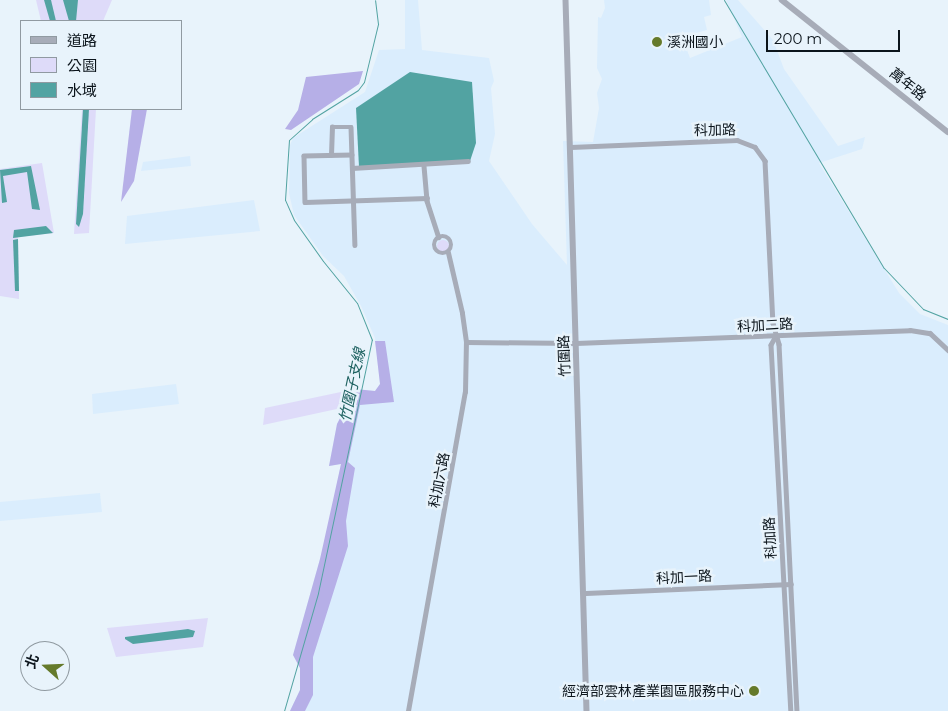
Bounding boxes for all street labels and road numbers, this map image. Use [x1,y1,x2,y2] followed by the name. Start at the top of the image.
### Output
[886,64,930,104] street label: 萬年路
[694,121,736,139] street label: 科加路
[737,315,793,335] street label: 科加二路
[555,335,573,377] street label: 竹圍路
[425,451,453,509] street label: 科加六路
[761,517,779,559] street label: 科加路
[656,567,712,587] street label: 科加一路

